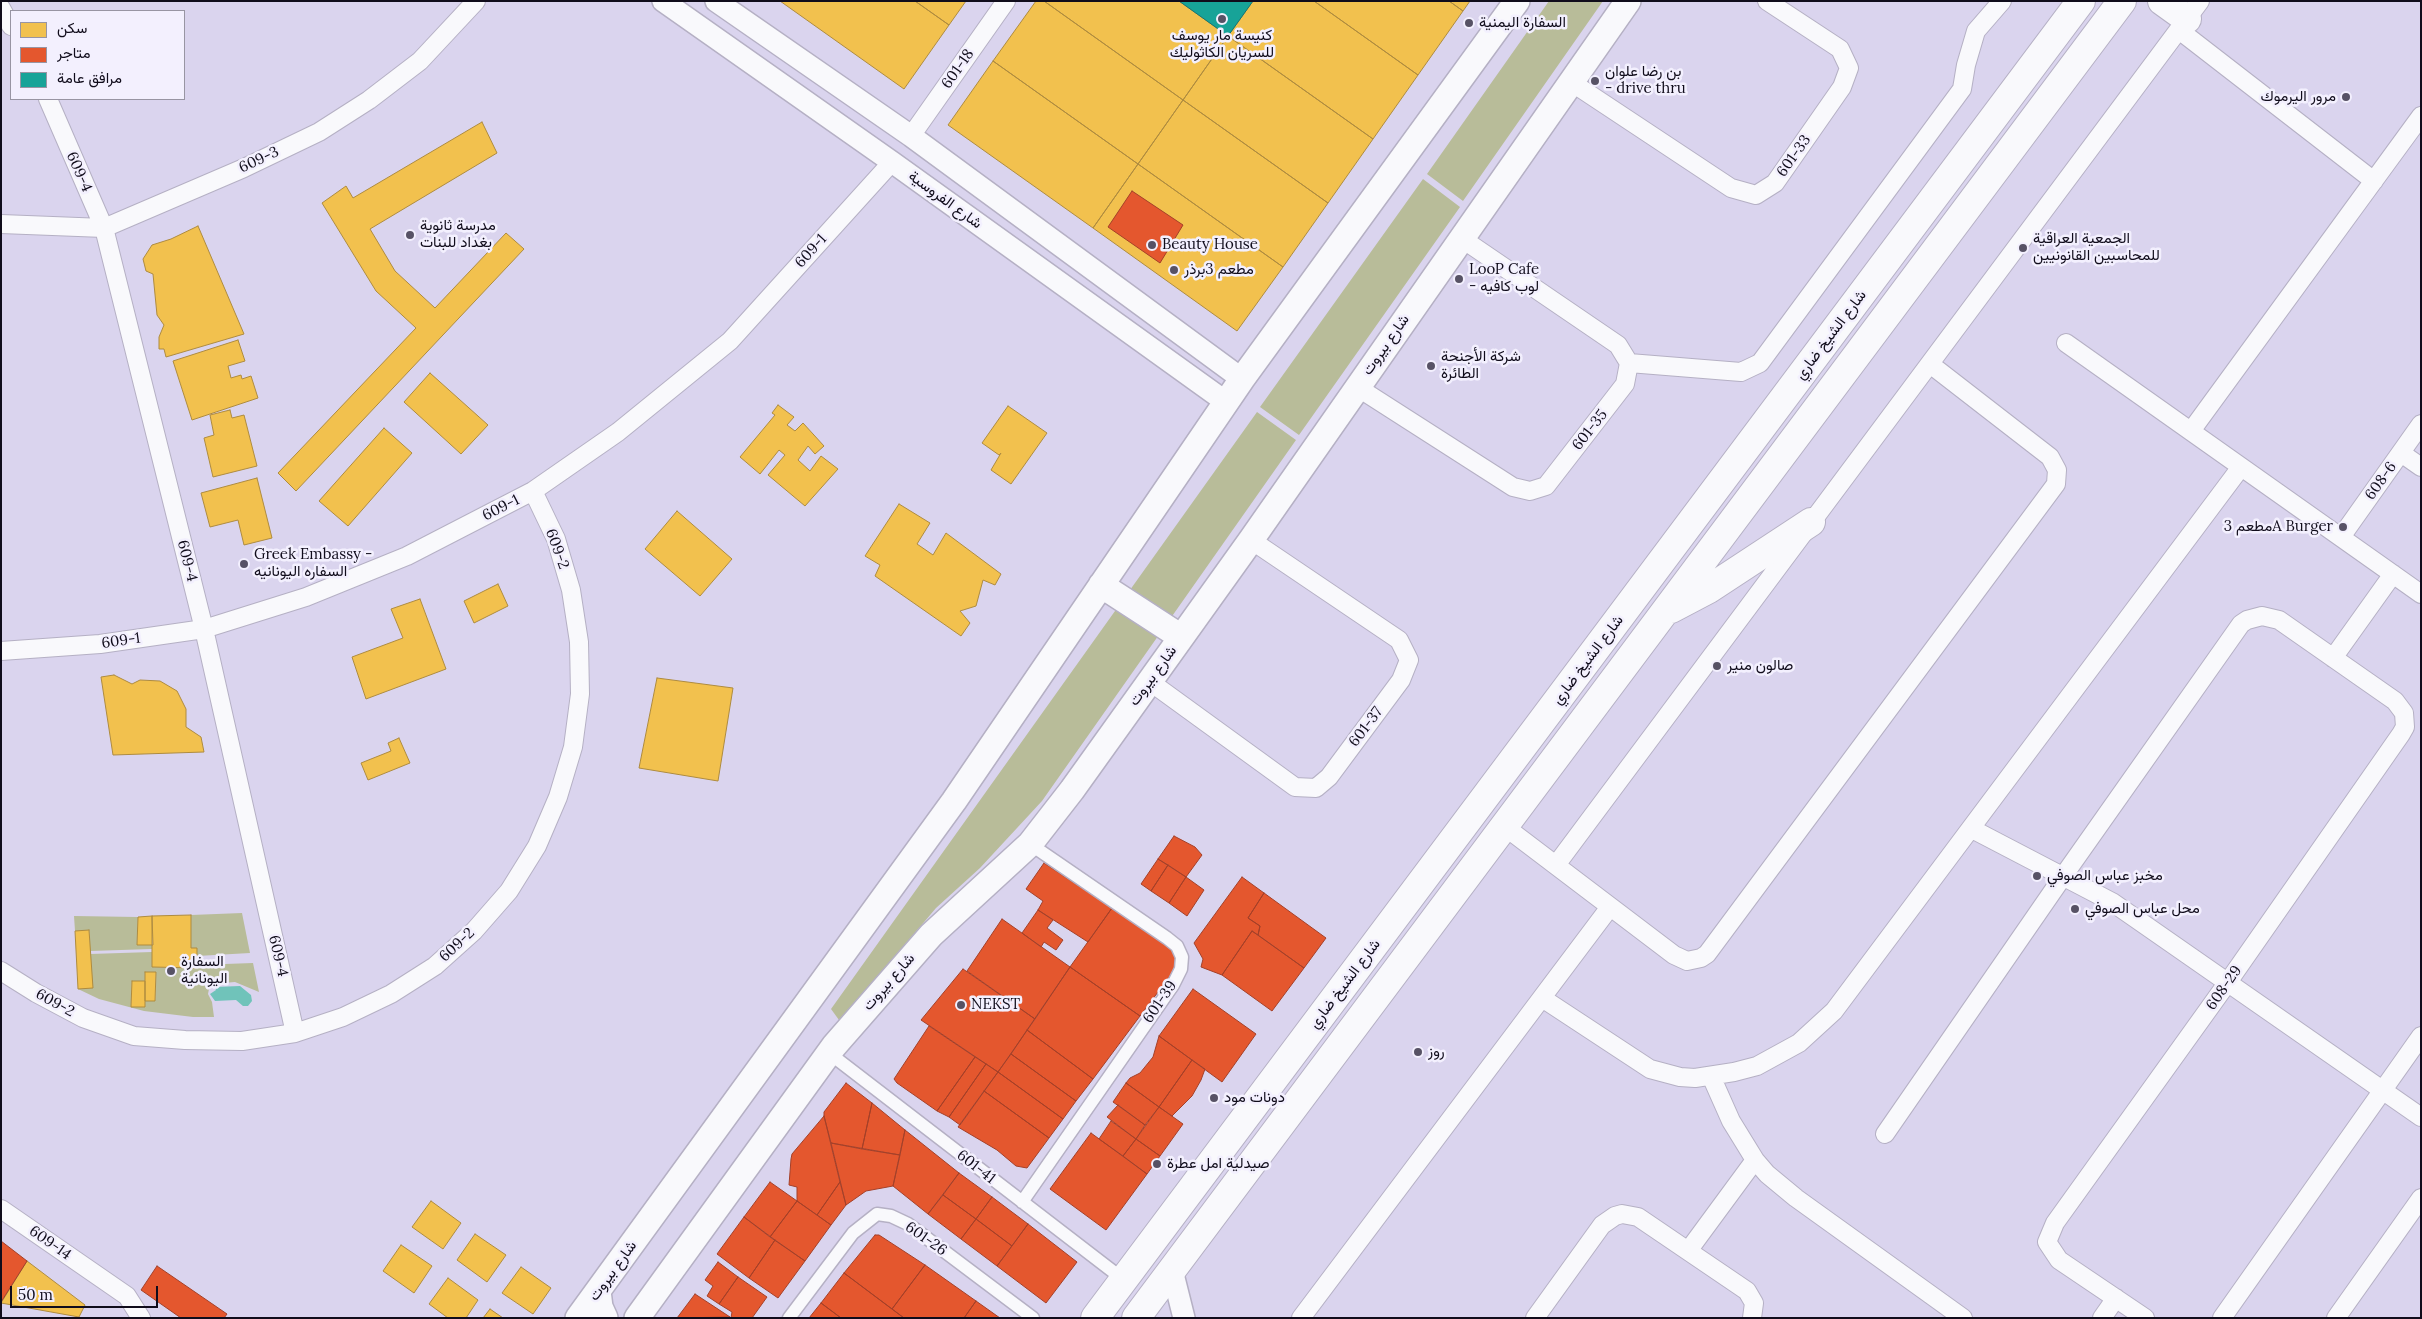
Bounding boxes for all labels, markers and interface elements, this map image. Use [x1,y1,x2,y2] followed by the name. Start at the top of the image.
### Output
[10,10,185,100] legend
[1216,13,1228,25] marker: كنيسة مار يوسف للسريان الكاثوليك
[1479,14,1566,32] place label: السفارة اليمنية
[1463,17,1475,29] marker: السفارة اليمنية
[57,18,87,37] text: سكن
[1170,27,1274,62] place label: كنيسة مار يوسف للسريان الكاثوليك
[57,43,91,62] text: متاجر
[938,46,978,92] street label: 601-18
[1605,63,1686,98] place label: بن رضا علوان - drive thru
[57,68,122,87] text: مرافق عامة
[1589,75,1601,87] marker: بن رضا علوان - drive thru
[2260,88,2336,106] place label: مرور اليرموك
[2340,91,2352,103] marker: مرور اليرموك
[1773,132,1815,180] street label: 601-33
[236,143,282,177] street label: 609-3
[62,149,96,195] street label: 609-4
[905,167,985,233] street label: شارع الفروسية
[420,217,496,252] place label: مدرسة ثانوية بغداد للبنات
[404,229,416,241] marker: مدرسة ثانوية بغداد للبنات
[791,230,831,272] street label: 609-1
[2033,230,2160,265] place label: الجمعية العراقية للمحاسبين القانونيين
[1162,236,1258,254] place label: Beauty House
[1146,239,1158,251] marker: Beauty House
[2017,242,2029,254] marker: الجمعية العراقية للمحاسبين القانونيين
[1184,261,1254,279] place label: مطعم 3برذر
[1469,261,1539,296] place label: LooP Cafe - لوب كافيه
[1168,264,1180,276] marker: مطعم 3برذر
[1453,273,1465,285] marker: LooP Cafe - لوب كافيه
[1792,287,1870,383] street label: شارع الشيخ ضاري
[1359,311,1413,379] street label: شارع بيروت
[1441,348,1521,383] place label: شركة الأجنحة الطائرة
[1425,360,1437,372] marker: شركة الأجنحة الطائرة
[1569,406,1611,454] street label: 601-35
[2361,458,2401,504] street label: 608-6
[480,491,522,525] street label: 609-1
[2224,518,2333,536] place label: مطعم 3A Burger
[2337,521,2349,533] marker: مطعم 3A Burger
[541,526,573,572] street label: 609-2
[173,538,201,584] street label: 609-4
[254,546,372,581] place label: Greek Embassy - السفاره اليونانيه
[238,558,250,570] marker: Greek Embassy - السفاره اليونانيه
[1549,612,1627,708] street label: شارع الشيخ ضاري
[100,629,142,653] street label: 609-1
[1125,642,1181,710] street label: شارع بيروت
[1727,657,1793,675] place label: صالون منير
[1711,660,1723,672] marker: صالون منير
[1345,704,1387,750] street label: 601-37
[2047,867,2163,885] place label: مخبز عباس الصوفي
[2031,870,2043,882] marker: مخبز عباس الصوفي
[2085,900,2200,918] place label: محل عباس الصوفي
[2069,903,2081,915] marker: محل عباس الصوفي
[436,924,478,966] street label: 609-2
[264,933,292,979] street label: 609-4
[1306,936,1384,1032] street label: شارع الشيخ ضاري
[859,950,919,1014] street label: شارع بيروت
[181,953,227,988] place label: السفارة اليونانية
[2202,962,2246,1014] street label: 608-29
[165,965,177,977] marker: السفارة اليونانية
[1139,977,1181,1027] street label: 601-39
[32,985,78,1021] street label: 609-2
[971,996,1020,1014] place label: NEKST
[955,999,967,1011] marker: NEKST
[1428,1043,1445,1061] place label: روز
[1412,1046,1424,1058] marker: روز
[1224,1089,1285,1107] place label: دونات مود
[1208,1092,1220,1104] marker: دونات مود
[953,1146,999,1188] street label: 601-41
[1167,1155,1269,1173] place label: صيدلية امل عطرة
[1151,1158,1163,1170] marker: صيدلية امل عطرة
[902,1218,950,1260] street label: 601-26
[26,1222,74,1264] street label: 609-14
[585,1237,641,1305] street label: شارع بيروت
[12,1276,160,1308] scale bar
[18,1285,53,1304] text: 50 m

